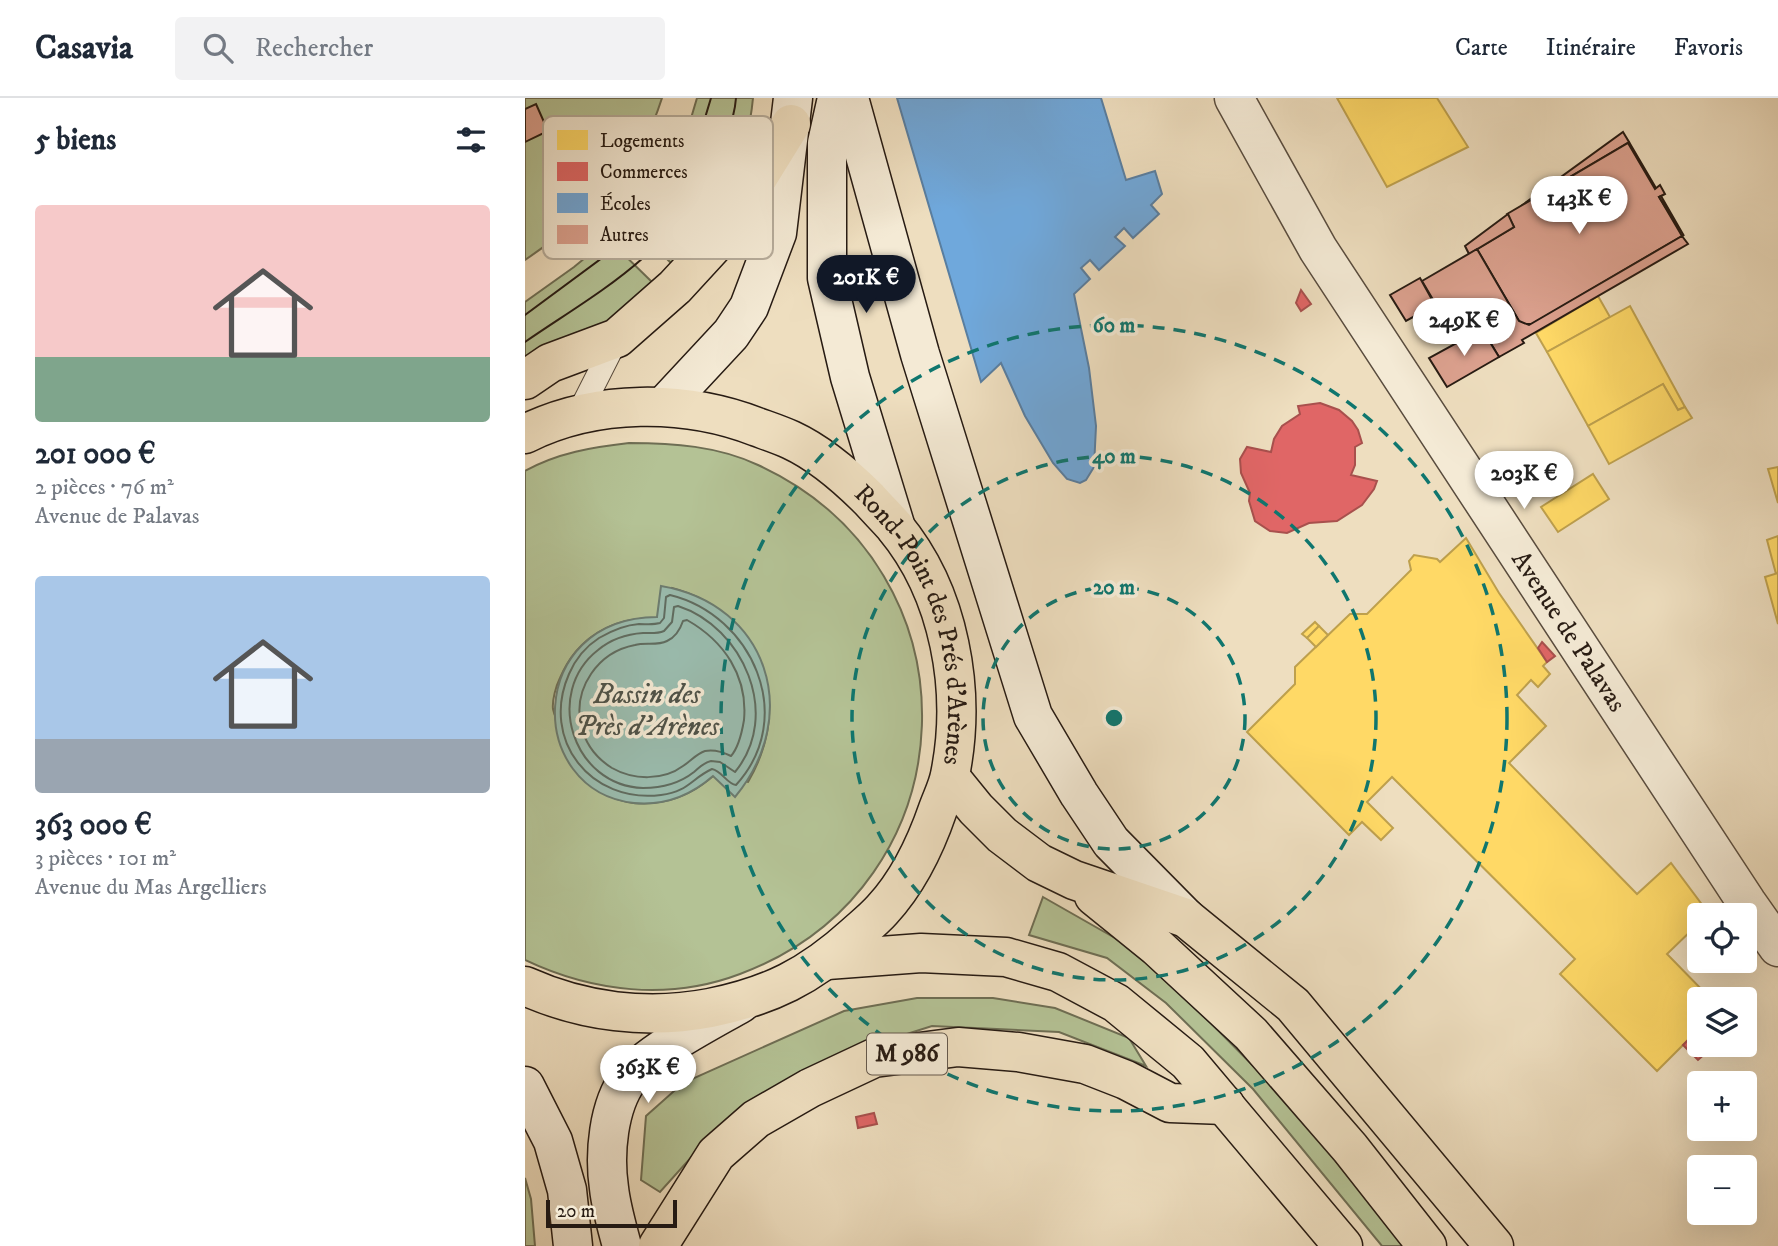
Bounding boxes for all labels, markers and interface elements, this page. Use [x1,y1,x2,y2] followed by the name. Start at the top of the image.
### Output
[175,17,665,80] search box
[35,28,133,69] text: Casavia
[199,29,237,67] icon: search
[255,32,373,65] text: Rechercher
[1455,33,1508,63] text: Carte
[1546,33,1636,63] text: Itinéraire
[1674,33,1743,63] text: Favoris
[543,116,773,259] legend
[452,121,490,159] icon: filters
[35,122,116,159] text: 5 biens
[600,130,684,153] text: Logements
[600,161,688,184] text: Commerces
[1522,176,1636,236] pin: 143K €
[1547,184,1611,213] text: 143K €
[600,192,651,216] text: Écoles
[600,224,649,247] text: Autres
[200,250,326,376] icon: home
[809,256,923,315] pin: 201K €
[833,263,899,292] text: 201K €
[1407,299,1521,358] pin: 249K €
[1429,306,1499,335] text: 249K €
[1093,313,1135,339] text: 60 m
[35,436,156,473] text: 201 000 €
[1092,444,1136,470] text: 40 m
[1467,452,1581,511] pin: 203K €
[1491,459,1557,488] text: 203K €
[35,473,174,502] text: 2 pièces · 76 m²
[847,477,973,768] street label: Rond-Point des Prés d'Arènes
[35,502,199,531] text: Avenue de Palavas
[1504,544,1634,718] street label: Avenue de Palavas
[1093,575,1135,601] text: 20 m
[200,621,326,747] icon: home
[575,677,720,744] water label: Bassin des Près d'Arènes
[1102,706,1126,730] centre of rings
[35,807,152,844] text: 363 000 €
[35,844,176,873] text: 3 pièces · 101 m²
[35,873,267,902] text: Avenue du Mas Argelliers
[1687,903,1757,1225] map controls
[1687,903,1757,973] button: locate
[1687,987,1757,1057] button: layers
[867,1034,947,1074] road number: M 986
[591,1046,705,1105] pin: 363K €
[616,1053,680,1082] text: 363K €
[1687,1071,1757,1141] button: +
[1687,1155,1757,1225] button: −
[546,1197,677,1229] scale bar
[557,1200,595,1223] text: 20 m

